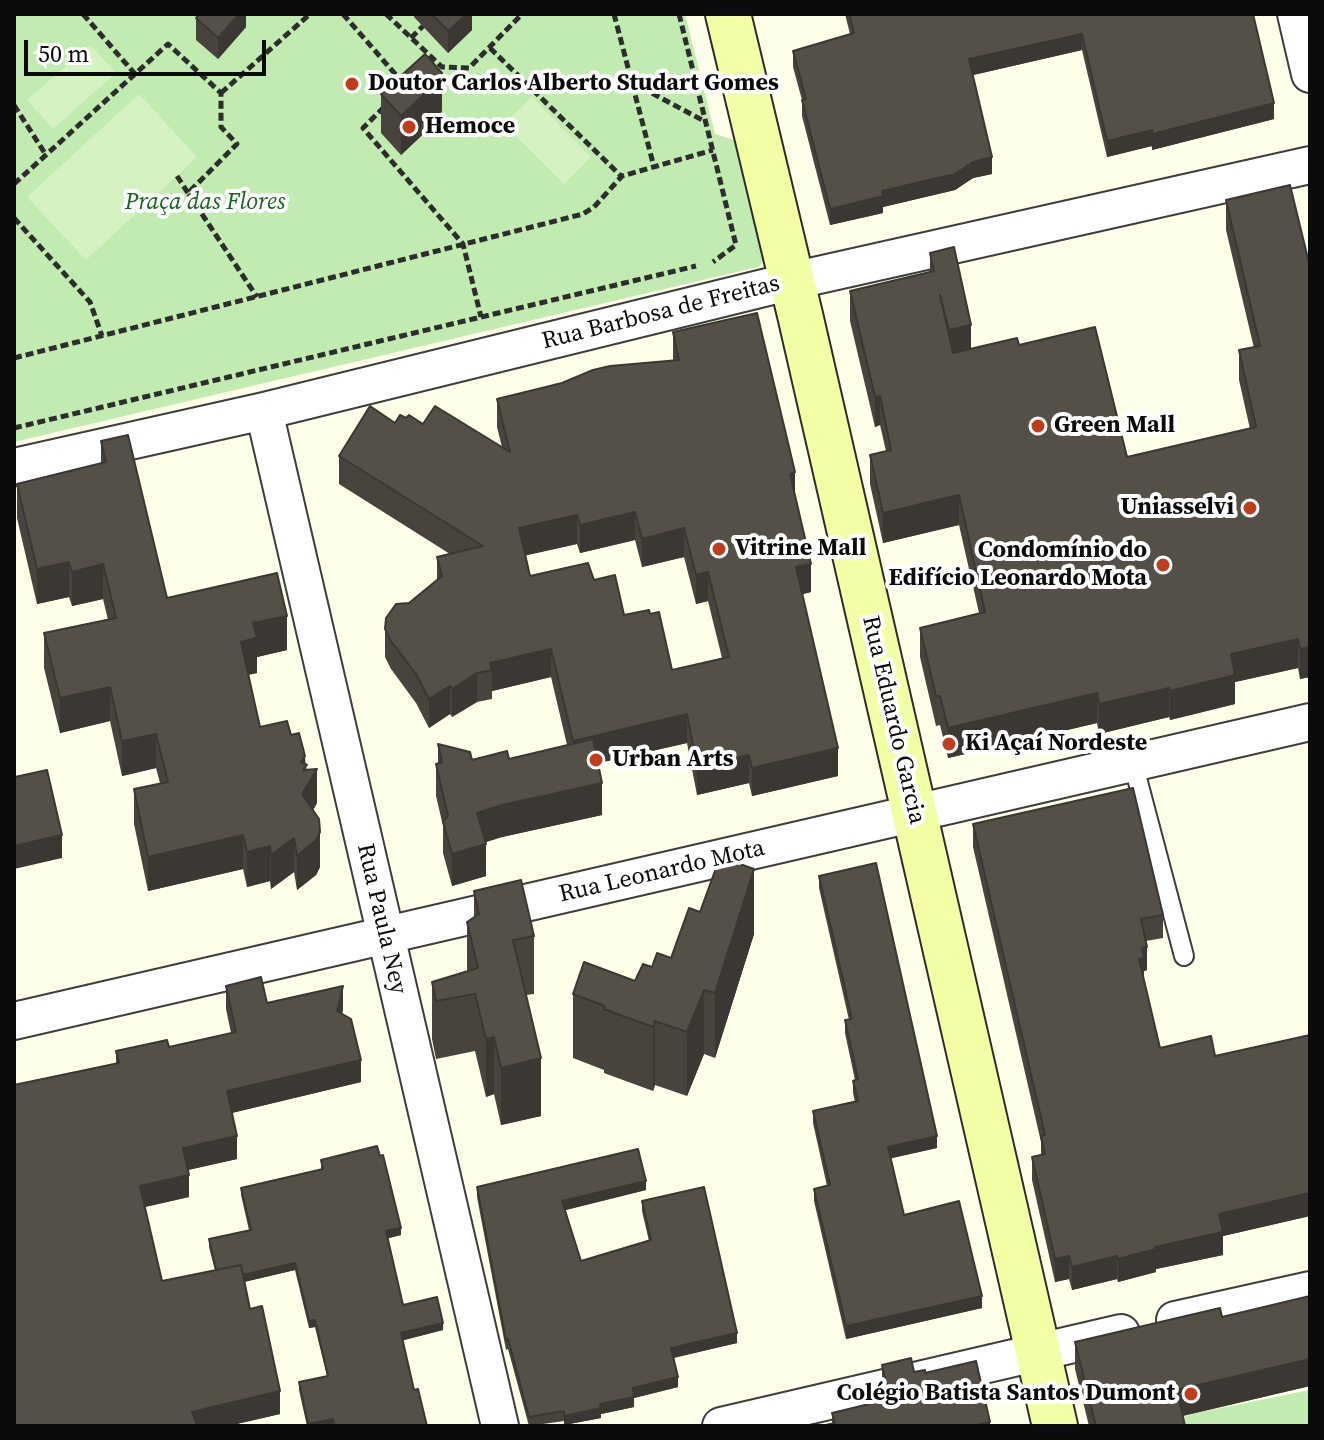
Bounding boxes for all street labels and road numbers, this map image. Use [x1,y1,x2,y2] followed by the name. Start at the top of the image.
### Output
[539,270,783,356] street label: Rua Barbosa de Freitas
[855,613,931,827] street label: Rua Eduardo Garcia
[556,834,768,910] street label: Rua Leonardo Mota
[350,841,412,997] street label: Rua Paula Ney

